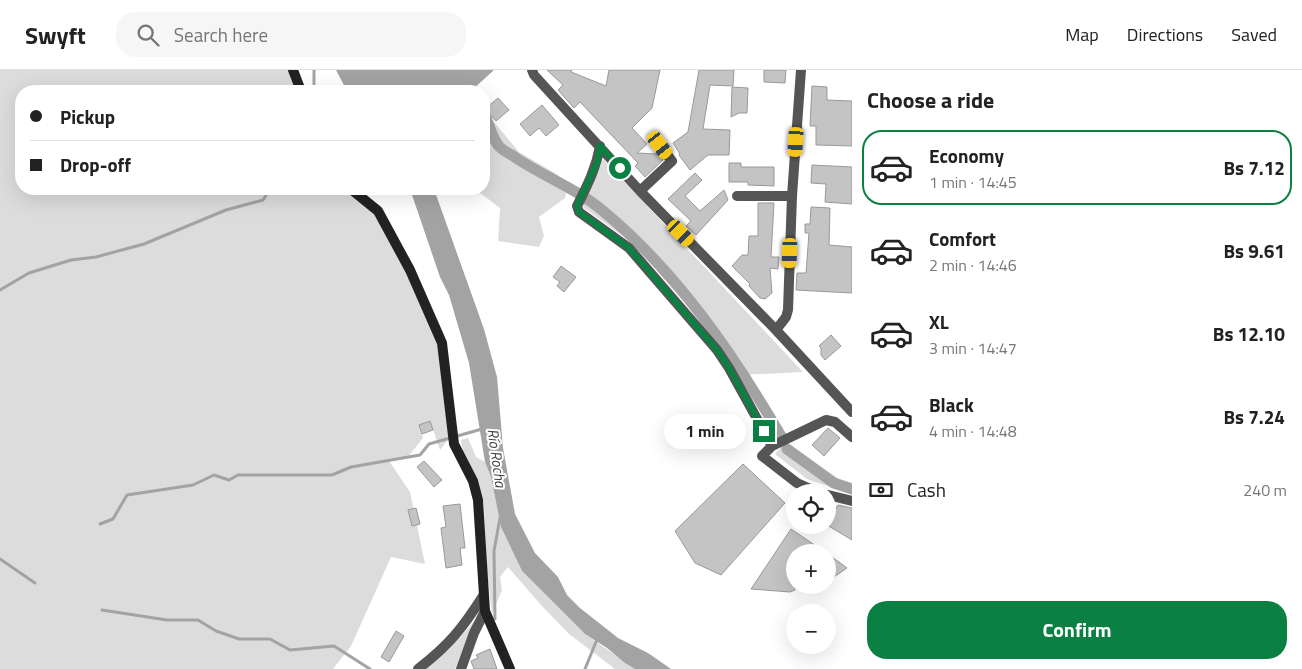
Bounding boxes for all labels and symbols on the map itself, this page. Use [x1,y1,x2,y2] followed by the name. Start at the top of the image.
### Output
[787,127,804,157] car
[644,129,675,161] car
[609,157,631,179] route start
[665,217,696,249] car
[781,238,798,268] car
[664,414,746,448] callout: 1 min
[753,420,775,442] route end
[481,427,513,490] water label: Río Rocha

